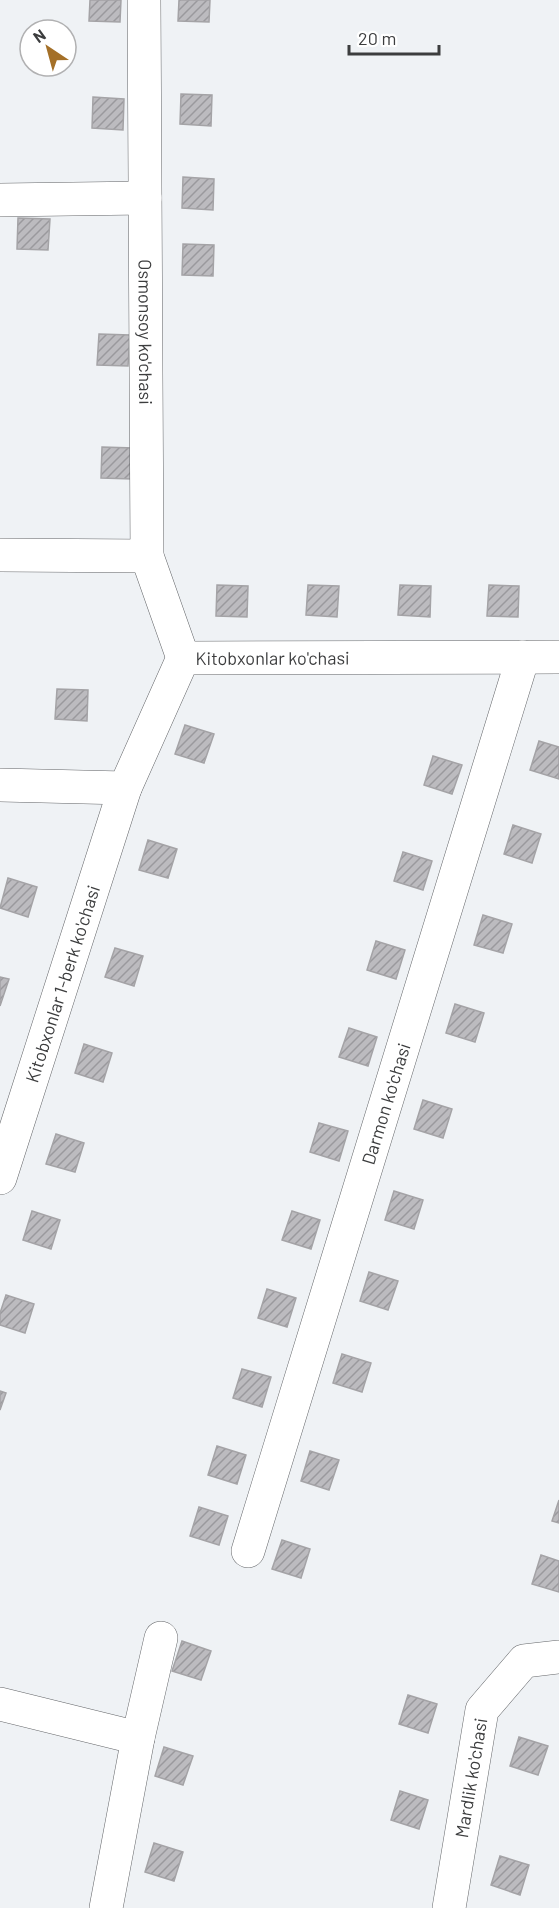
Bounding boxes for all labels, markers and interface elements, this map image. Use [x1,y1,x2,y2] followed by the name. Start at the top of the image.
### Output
[18,18,78,78] north arrow
[349,18,439,56] scale bar
[29,25,49,46] text: N
[358,27,396,49] text: 20 m
[134,259,157,405] street label: Osmonsoy ko'chasi
[196,647,350,669] street label: Kitobxonlar ko'chasi
[20,882,104,1085] street label: Kitobxonlar 1-berk ko'chasi
[357,1040,415,1167] street label: Darmon ko'chasi
[450,1716,492,1839] street label: Mardlik ko'chasi

